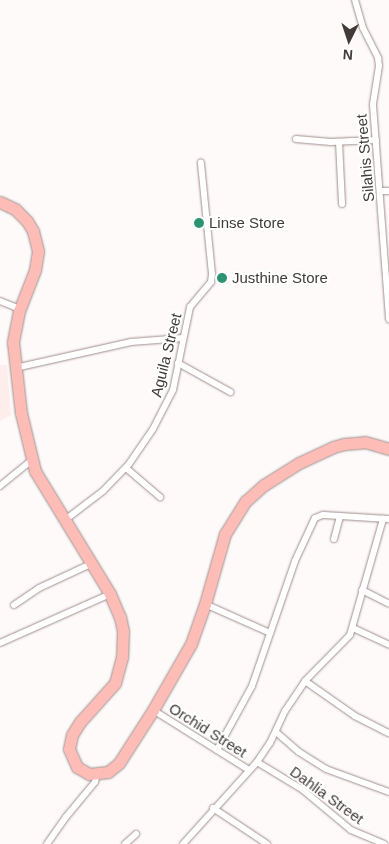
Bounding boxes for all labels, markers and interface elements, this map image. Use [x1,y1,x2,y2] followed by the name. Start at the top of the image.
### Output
[324,15,374,65] north arrow
[342,47,354,63] text: N
[352,113,378,203] street label: Silahis Street
[209,214,285,232] place label: Linse Store
[193,217,205,229] marker: Linse Store
[232,269,328,287] place label: Justhine Store
[216,272,228,284] marker: Justhine Store
[147,311,185,399] street label: Aguila Street
[166,699,250,761] street label: Orchid Street
[287,762,367,828] street label: Dahlia Street

